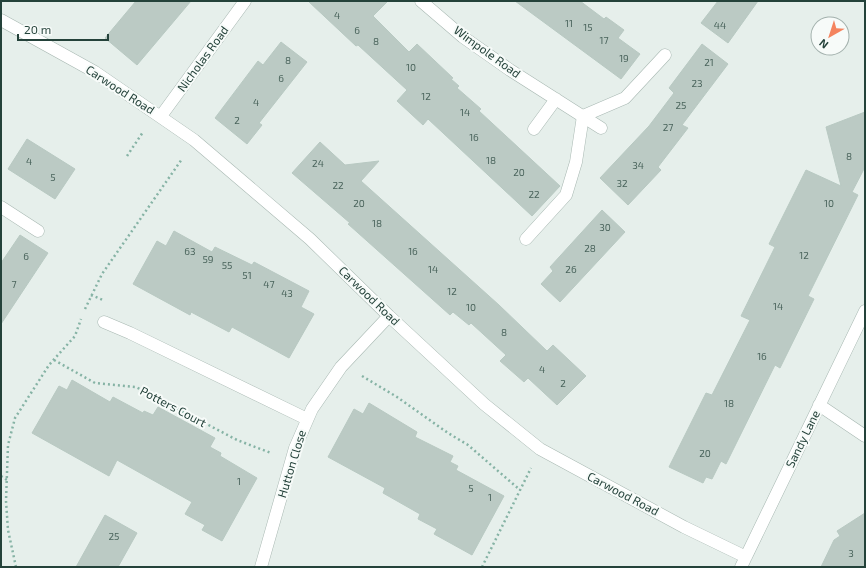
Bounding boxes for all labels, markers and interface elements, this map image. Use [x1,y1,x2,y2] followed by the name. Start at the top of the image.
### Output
[334,9,340,21] house number: 4
[18,16,108,42] scale bar
[810,16,850,56] north arrow
[565,17,573,29] house number: 11
[714,19,726,31] house number: 44
[583,21,593,33] house number: 15
[24,22,51,36] text: 20 m
[452,22,524,80] street label: Wimpole Road
[174,23,231,94] street label: Nicholas Road
[354,24,360,36] house number: 6
[599,34,609,46] house number: 17
[373,35,379,47] house number: 8
[816,37,831,52] text: N
[619,52,629,64] house number: 19
[285,54,291,66] house number: 8
[704,56,714,68] house number: 21
[406,61,416,73] house number: 10
[84,62,157,117] street label: Carwood Road
[278,72,284,84] house number: 6
[691,77,703,89] house number: 23
[421,90,431,102] house number: 12
[253,96,259,108] house number: 4
[676,99,686,111] house number: 25
[460,106,470,118] house number: 14
[234,114,240,126] house number: 2
[663,121,673,133] house number: 27
[469,131,479,143] house number: 16
[846,150,852,162] house number: 8
[486,154,496,166] house number: 18
[26,155,32,167] house number: 4
[312,157,324,169] house number: 24
[632,159,644,171] house number: 34
[513,166,525,178] house number: 20
[50,171,56,183] house number: 5
[616,177,628,189] house number: 32
[332,179,344,191] house number: 22
[528,188,540,200] house number: 22
[353,197,365,209] house number: 20
[824,197,834,209] house number: 10
[372,217,382,229] house number: 18
[599,221,611,233] house number: 30
[584,242,596,254] house number: 28
[184,245,196,257] house number: 63
[408,245,418,257] house number: 16
[799,249,809,261] house number: 12
[23,250,29,262] house number: 6
[202,253,214,265] house number: 59
[222,259,232,271] house number: 55
[336,263,403,328] street label: Carwood Road
[428,263,438,275] house number: 14
[565,263,577,275] house number: 26
[242,269,252,281] house number: 51
[11,278,17,290] house number: 7
[263,278,275,290] house number: 47
[447,285,457,297] house number: 12
[281,287,293,299] house number: 43
[773,300,783,312] house number: 14
[466,301,476,313] house number: 10
[501,326,507,338] house number: 8
[757,350,767,362] house number: 16
[539,363,545,375] house number: 4
[560,377,566,389] house number: 2
[138,383,209,430] street label: Potters Court
[724,397,734,409] house number: 18
[782,408,822,470] street label: Sandy Lane
[274,428,308,499] street label: Hutton Close
[699,447,711,459] house number: 20
[585,468,662,518] street label: Carwood Road
[237,475,241,487] house number: 1
[468,482,474,494] house number: 5
[488,491,492,503] house number: 1
[109,530,119,542] house number: 25
[848,547,854,559] house number: 3

